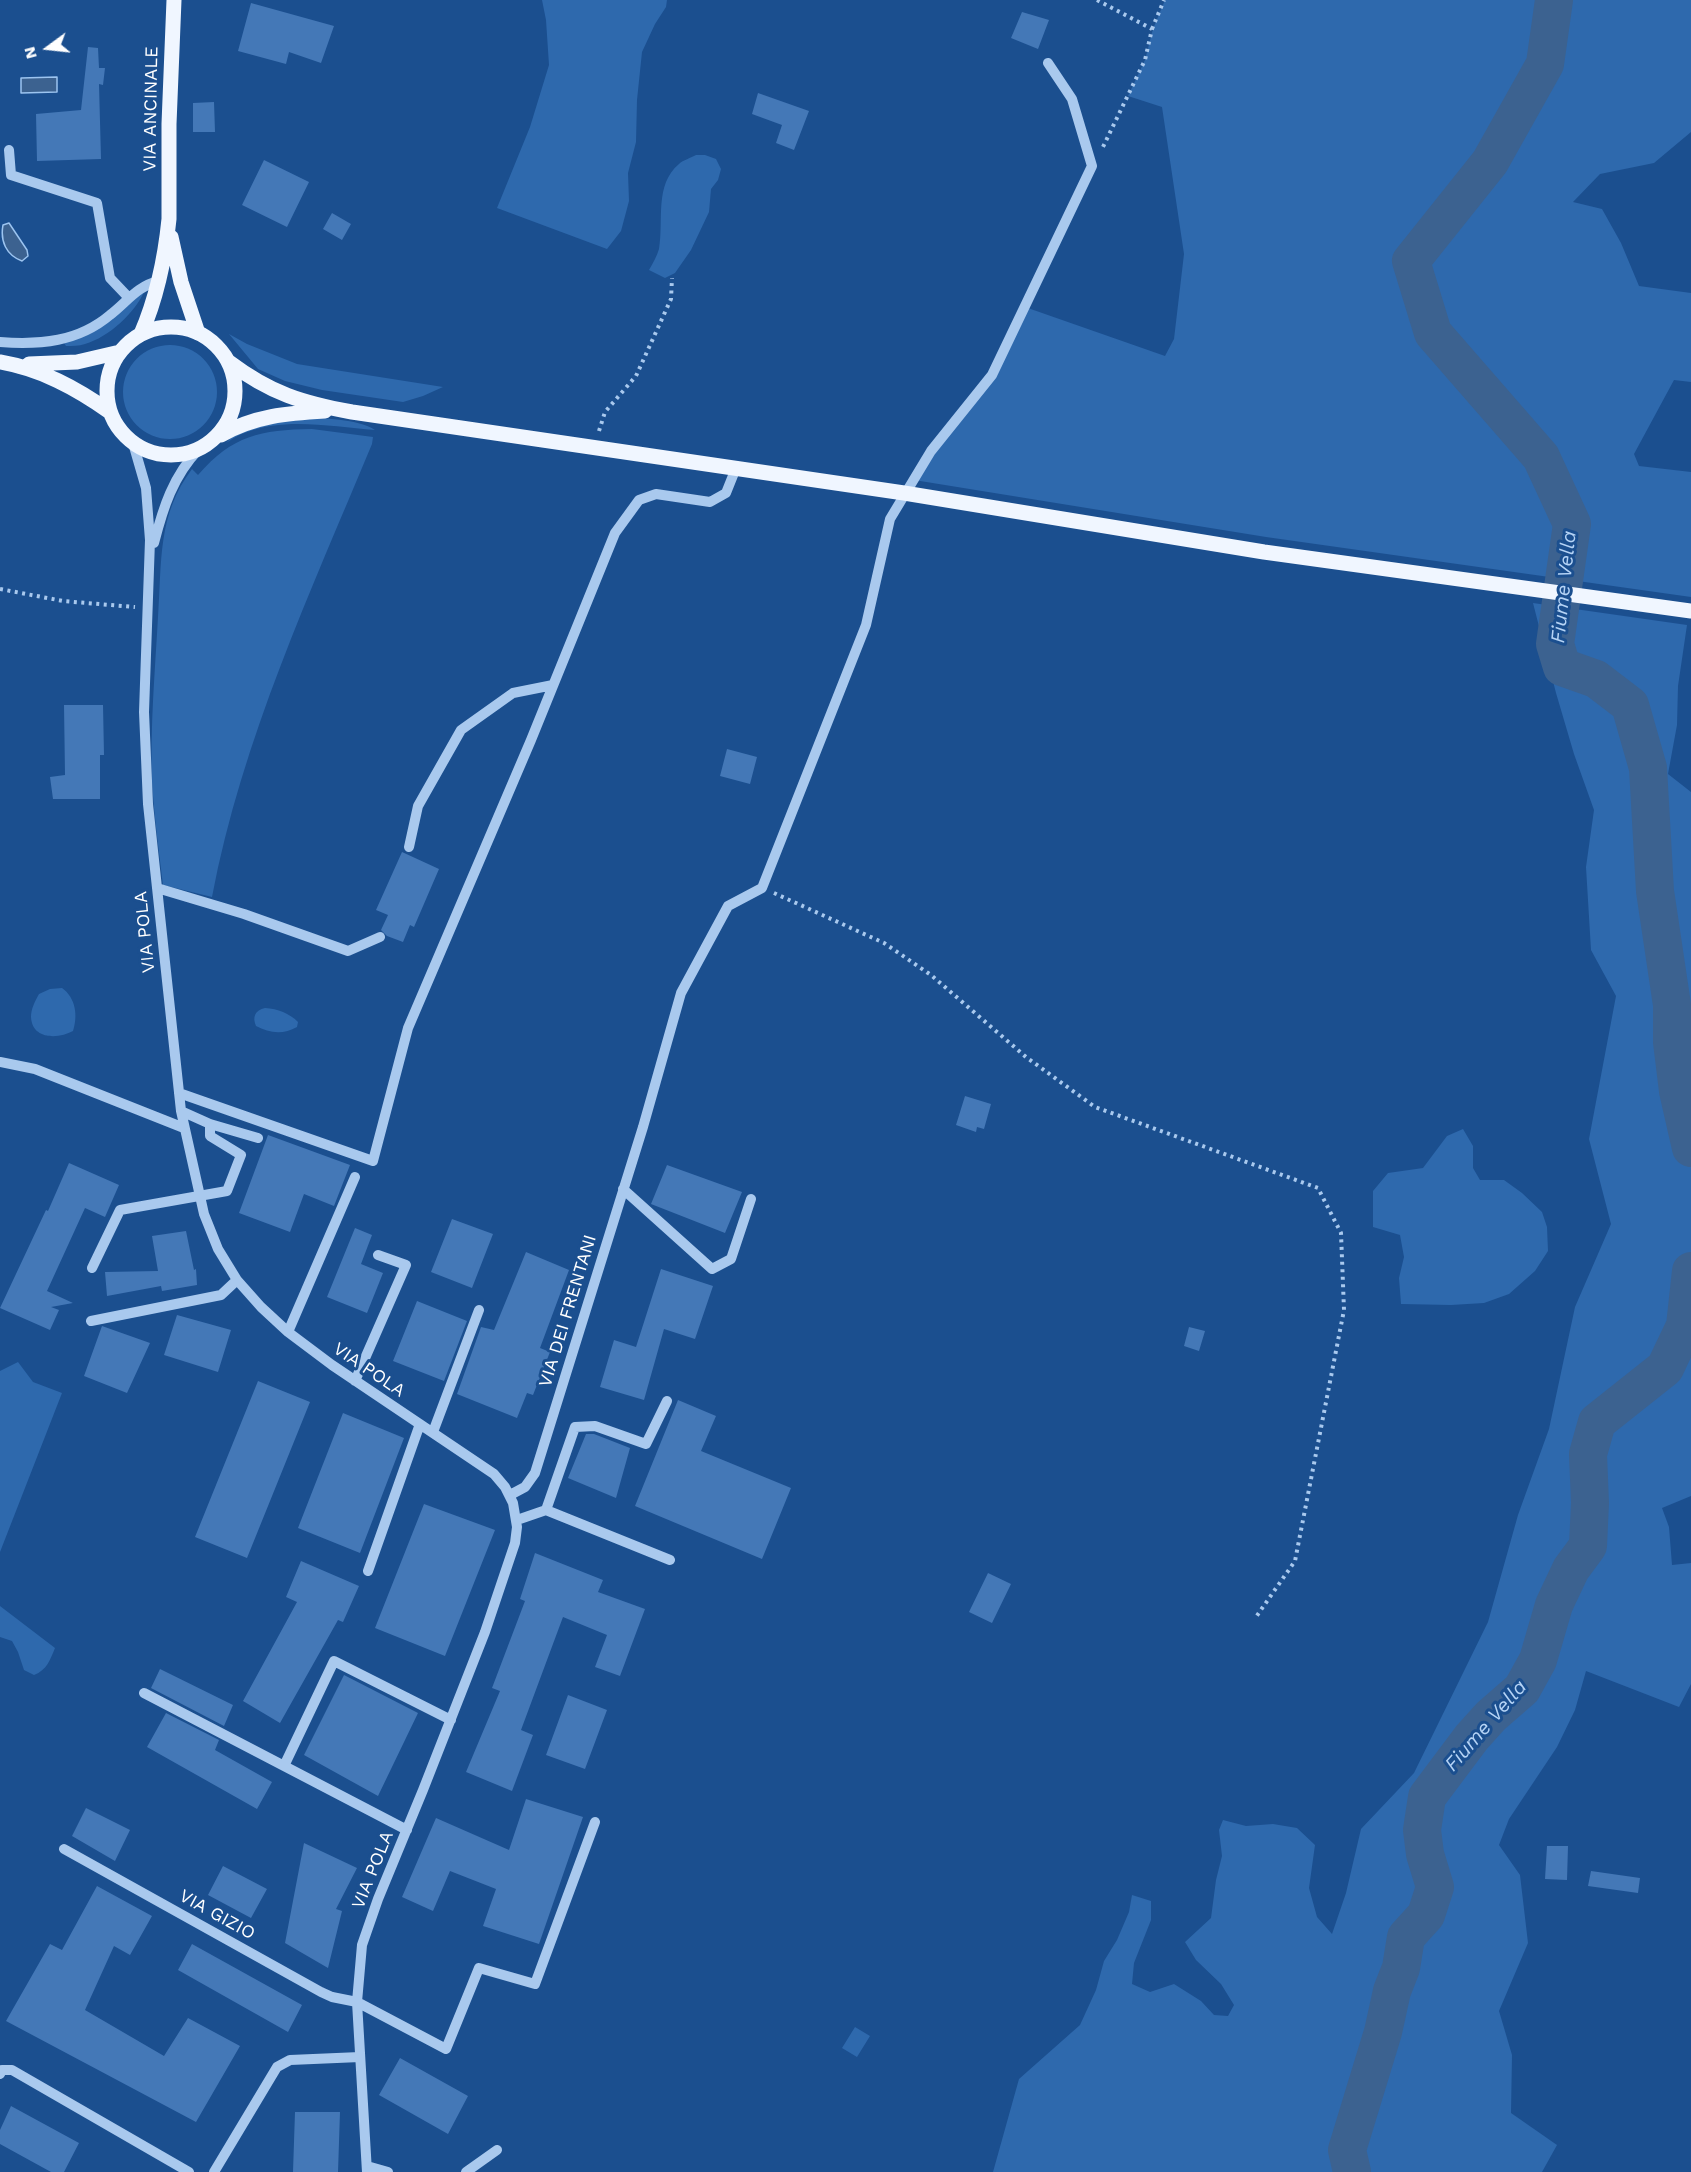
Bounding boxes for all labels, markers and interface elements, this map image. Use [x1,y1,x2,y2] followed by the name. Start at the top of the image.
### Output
[18,18,78,78] north arrow
[19,45,41,61] text: N
[139,46,163,172] street label: VIA ANCINALE
[1546,530,1582,644] water label: Fiume Vella
[130,890,160,974] street label: VIA POLA
[535,1232,601,1390] street label: VIA DEI FRENTANI
[329,1338,409,1402] street label: VIA POLA
[1440,1675,1532,1777] water label: Fiume Vella
[348,1828,398,1912] street label: VIA POLA
[175,1885,259,1945] street label: VIA GIZIO

